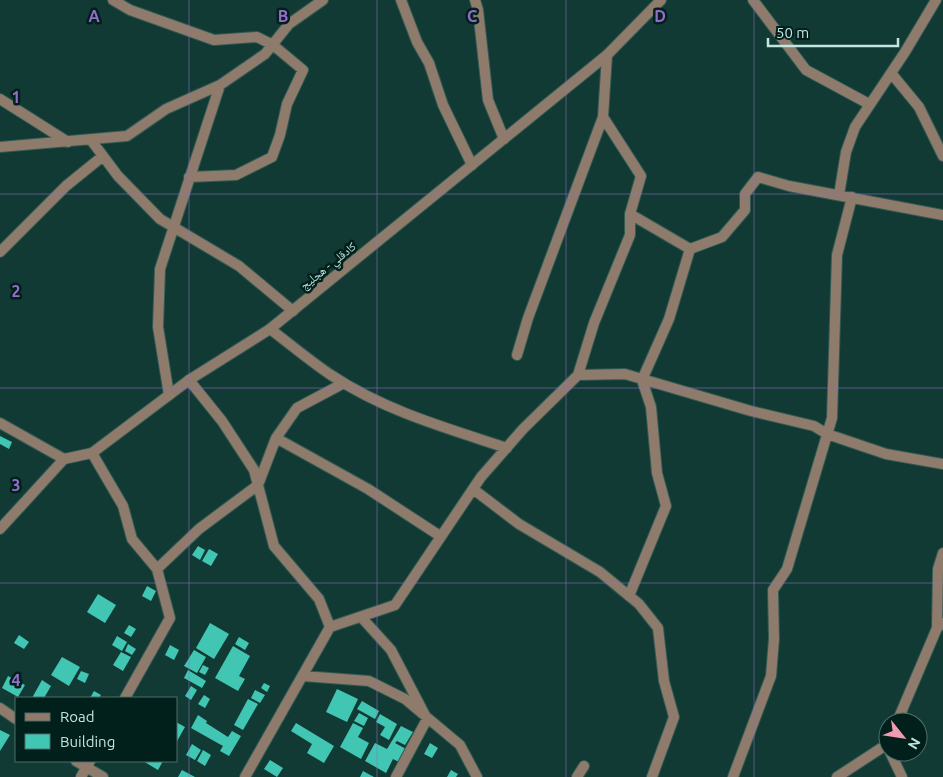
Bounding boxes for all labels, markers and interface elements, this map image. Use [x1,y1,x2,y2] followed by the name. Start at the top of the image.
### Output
[88,7,100,25] text: A
[278,7,288,25] text: B
[467,7,477,25] text: C
[654,7,666,25] text: D
[768,15,898,47] scale bar
[776,24,809,41] text: 50 m
[11,88,21,106] text: 1
[297,239,361,295] street label: كادقلي - هجليج
[11,282,21,300] text: 2
[11,476,21,494] text: 3
[11,671,21,689] text: 4
[15,697,178,762] legend
[60,708,95,725] text: Road
[878,712,928,762] north arrow
[60,733,115,750] text: Building
[905,735,924,752] text: N

